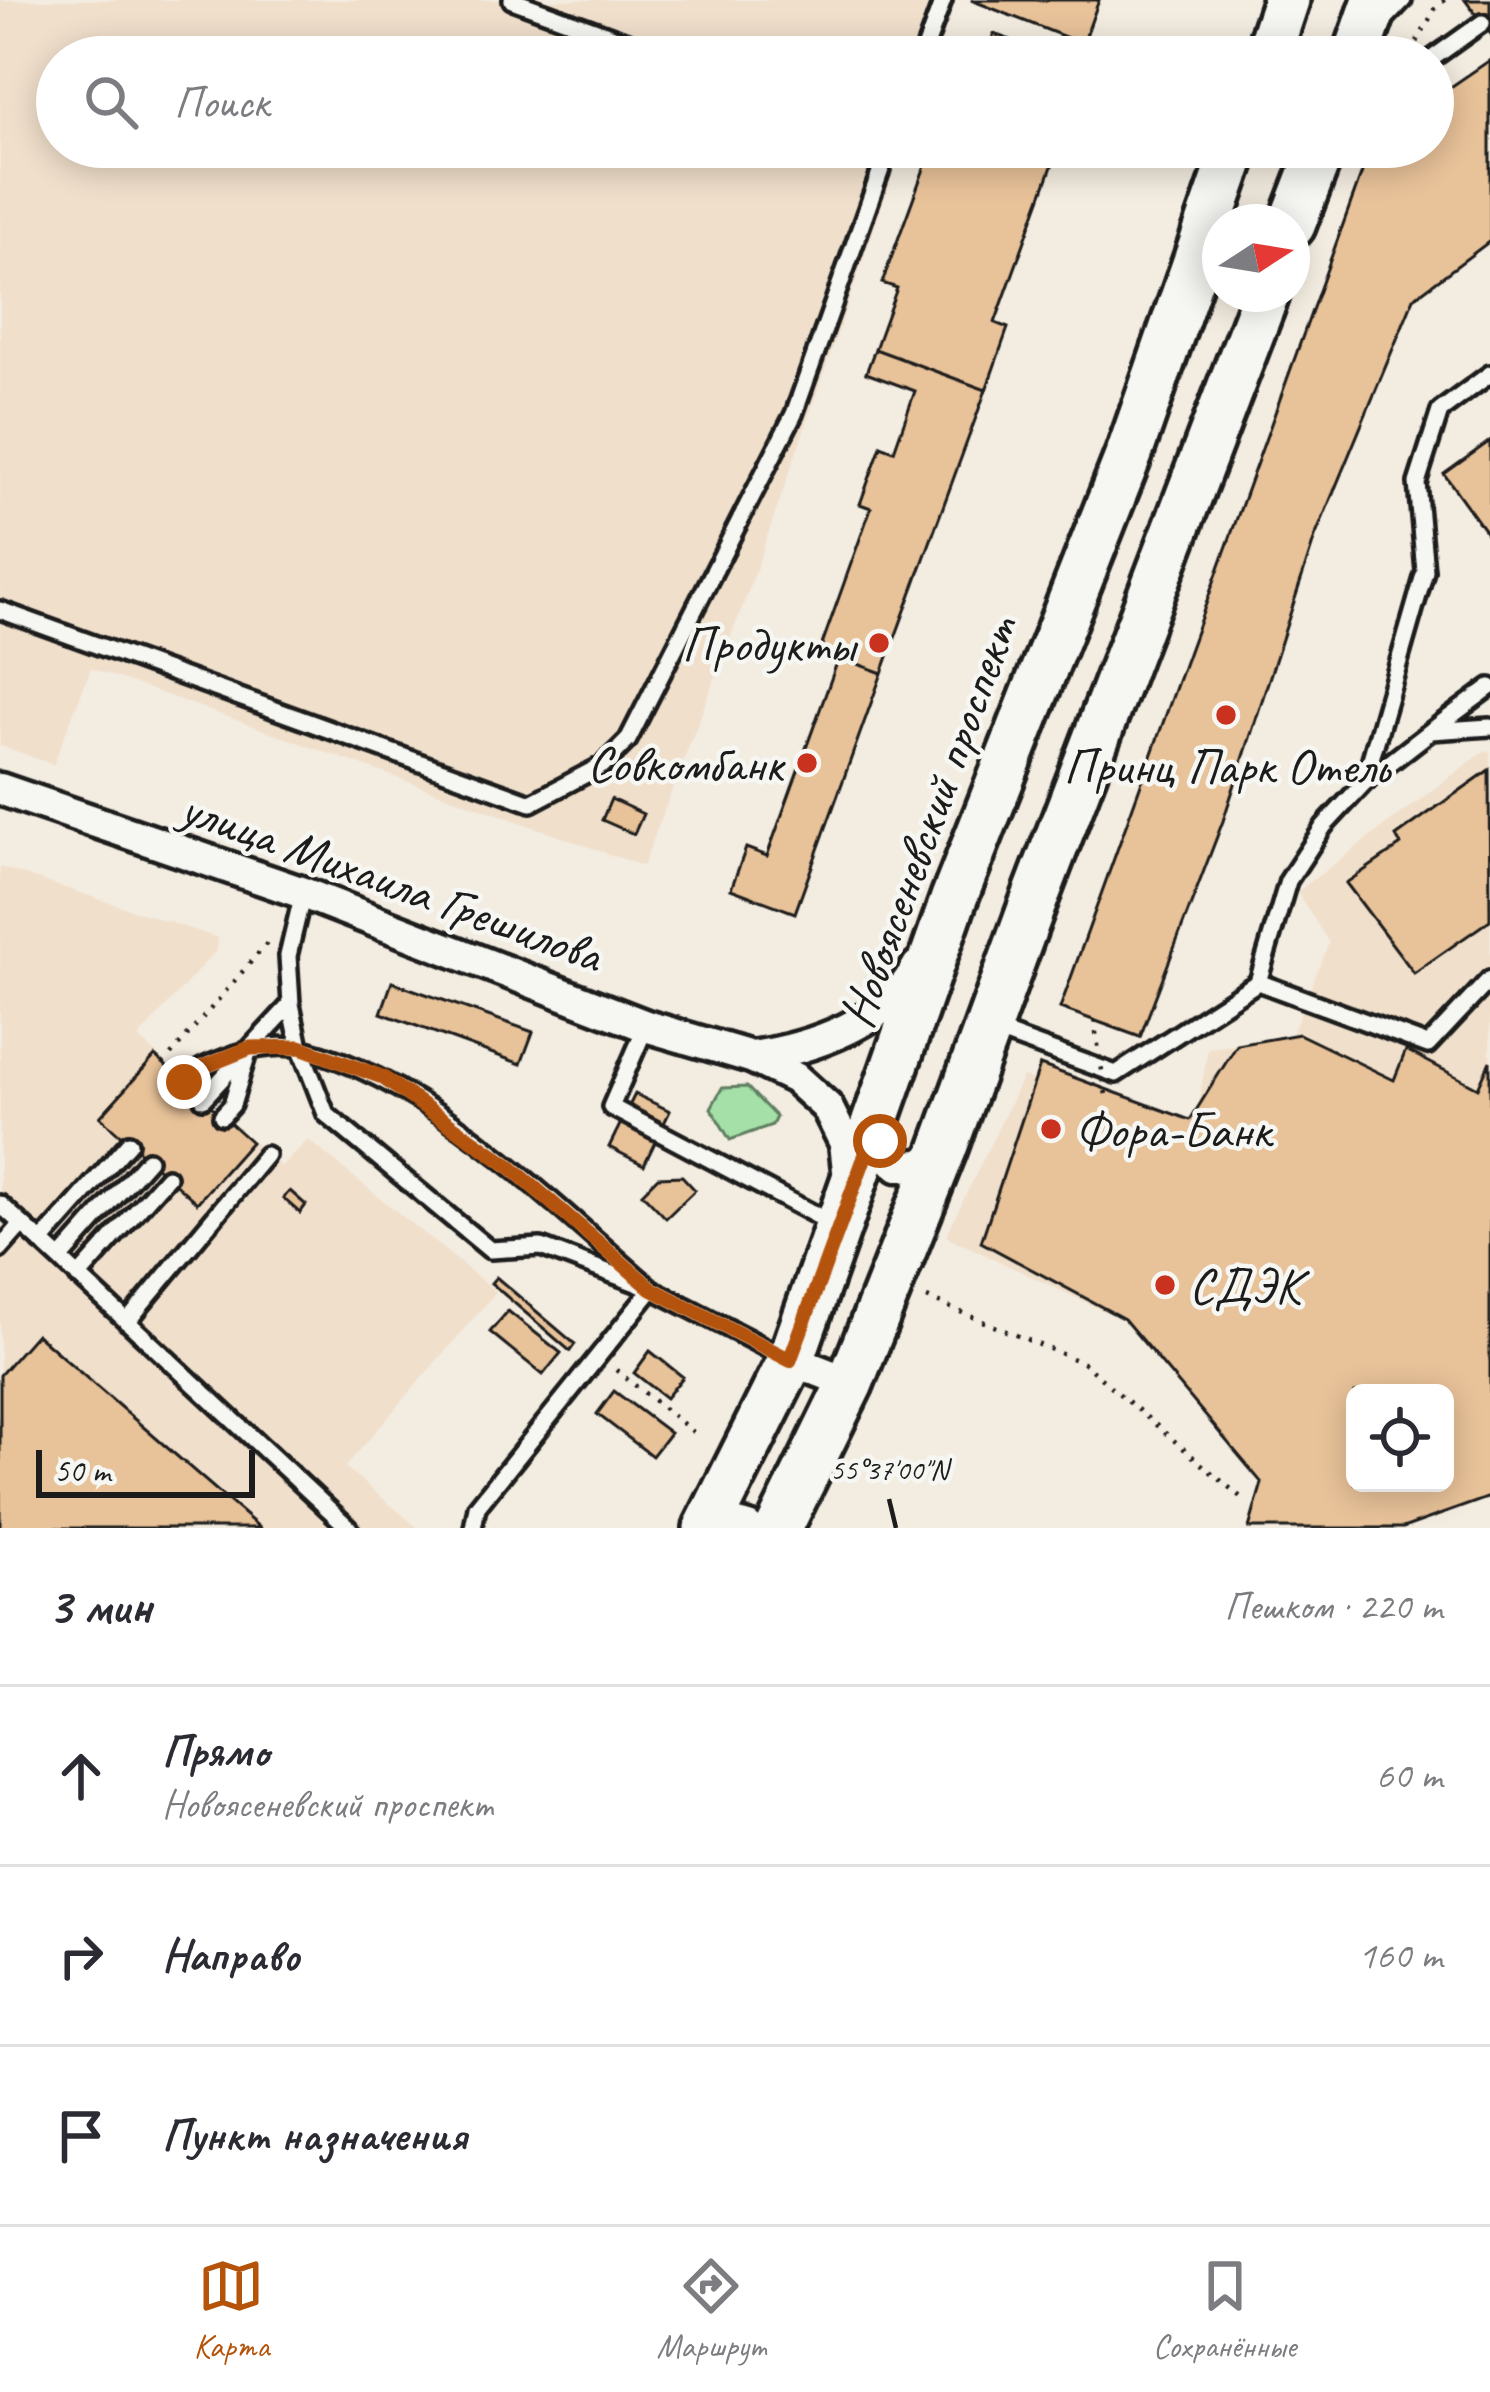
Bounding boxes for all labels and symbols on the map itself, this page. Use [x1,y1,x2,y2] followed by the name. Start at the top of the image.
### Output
[1202,204,1310,312] north arrow
[824,605,1033,1036] street label: Новоясеневский проспект
[682,612,859,676] place label: Продукты
[866,630,892,656] marker: Продукты
[1213,702,1239,728] marker: Принц Парк Отель
[587,732,786,796] place label: Совкомбанк
[1063,734,1392,798] place label: Принц Парк Отель
[794,750,820,776] marker: Совкомбанк
[170,774,614,988] street label: улица Михаила Грешилова
[157,1055,211,1109] route end
[1075,1098,1274,1162] place label: Фора-Банк
[853,1114,907,1168] route start
[1038,1116,1064,1142] marker: Фора-Банк
[1189,1254,1310,1318] place label: СДЭК
[1152,1272,1178,1298] marker: СДЭК
[36,1444,255,1497] scale bar
[830,1450,953,1488] text: 55°37'00"N

